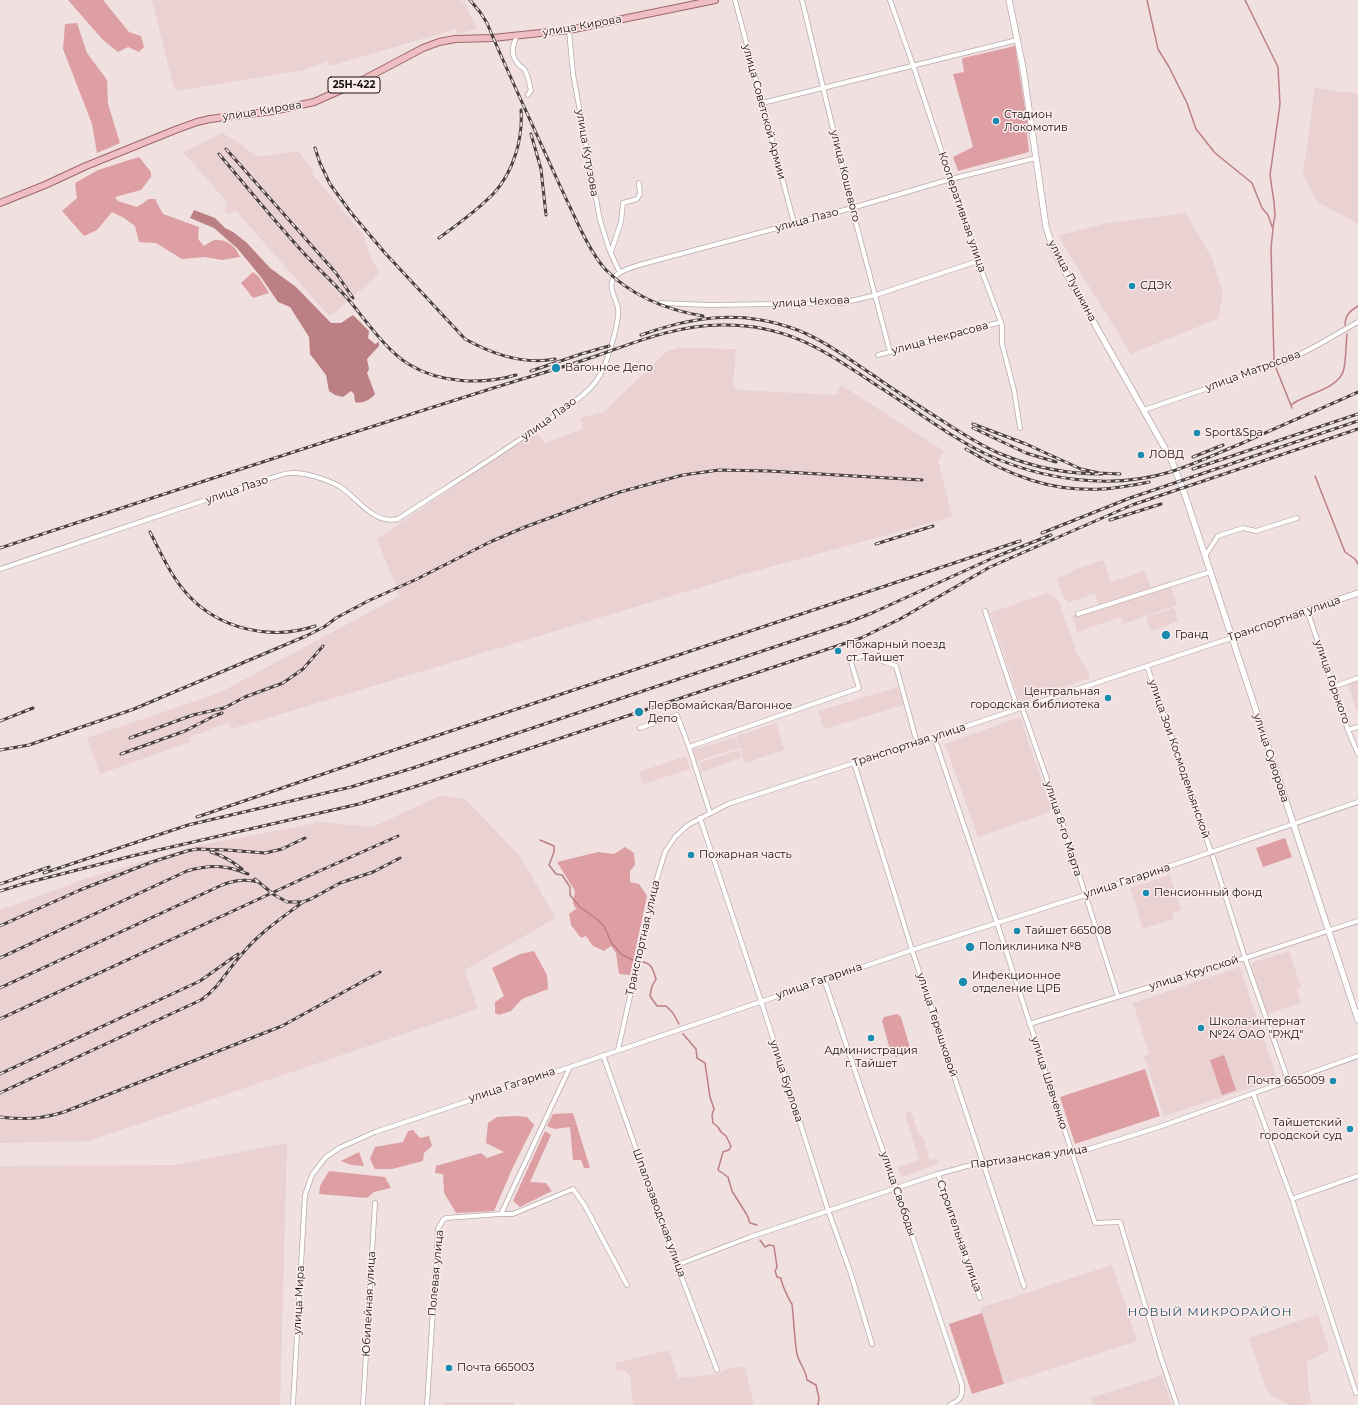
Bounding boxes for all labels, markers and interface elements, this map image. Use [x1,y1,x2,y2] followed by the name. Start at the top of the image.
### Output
[541,13,623,39] street label: улица Кирова
[740,43,788,181] street label: улица Советской Армии
[328,77,380,93] road number: 25Н-422
[221,98,303,124] street label: улица Кирова
[573,108,601,198] street label: улица Кутузова
[1004,108,1068,134] place label: Стадион Локомотив
[991,116,1001,126] marker: Стадион Локомотив
[827,129,863,223] street label: улица Кошевого
[935,150,989,274] street label: Кооперативная улица
[774,205,840,235] street label: улица Лазо
[1045,238,1099,324] street label: улица Пушкина
[1140,279,1172,293] place label: СДЭК
[1127,281,1137,291] marker: СДЭК
[772,293,850,311] street label: улица Чехова
[890,319,990,357] street label: улица Некрасова
[1204,348,1302,394] street label: улица Матросова
[565,361,653,375] place label: Вагонное Депо
[550,362,562,374] marker: Вагонное Депо
[519,395,579,443] street label: улица Лазо
[1205,426,1263,440] place label: Sport&Spa
[1192,428,1202,438] marker: Sport&Spa
[1149,448,1184,462] place label: ЛОВД
[1136,450,1146,460] marker: ЛОВД
[204,473,270,507] street label: улица Лазо
[1226,593,1342,645] street label: Транспортная улица
[1175,628,1208,642] place label: Гранд
[1160,629,1172,641] marker: Гранд
[846,638,946,664] place label: Пожарный поезд ст. Тайшет
[1311,638,1353,726] street label: улица Горького
[833,646,843,656] marker: Пожарный поезд ст. Тайшет
[1146,678,1212,840] street label: улица Зои Космодемьянской
[970,685,1100,711] place label: Центральная городская библиотека
[1103,693,1113,703] marker: Центральная городская библиотека
[648,699,792,725] place label: Первомайская/Вагонное Депо
[633,706,645,718] marker: Первомайская/Вагонное Депо
[1250,712,1292,804] street label: улица Суворова
[851,720,967,770] street label: Транспортная улица
[1041,780,1085,878] street label: улица 8-го Марта
[699,848,792,862] place label: Пожарная часть
[686,850,696,860] marker: Пожарная часть
[1082,861,1172,901] street label: улица Гагарина
[623,879,663,997] street label: Транспортная улица
[1154,886,1262,900] place label: Пенсионный фонд
[1141,888,1151,898] marker: Пенсионный фонд
[1025,924,1111,938] place label: Тайшет 665008
[1012,926,1022,936] marker: Тайшет 665008
[979,940,1081,954] place label: Поликлиника №8
[964,941,976,953] marker: Поликлиника №8
[1148,953,1240,993] street label: улица Крупской
[774,960,864,1002] street label: улица Гагарина
[972,969,1061,995] place label: Инфекционное отделение ЦРБ
[914,971,960,1079] street label: улица Терешковой
[957,976,969,988] marker: Инфекционное отделение ЦРБ
[1209,1015,1305,1041] place label: Школа-интернат №24 ОАО "РЖД"
[1196,1023,1206,1033] marker: Школа-интернат №24 ОАО "РЖД"
[866,1033,876,1043] marker: Администрация г. Тайшет
[1028,1035,1070,1131] street label: улица Шевченко
[766,1038,806,1124] street label: улица Бурлова
[824,1044,918,1070] place label: Администрация г. Тайшет
[467,1065,557,1105] street label: улица Гагарина
[1247,1074,1325,1088] place label: Почта 665009
[1328,1076,1338,1086] marker: Почта 665009
[1259,1116,1342,1142] place label: Тайшетский городской суд
[1345,1124,1355,1134] marker: Тайшетский городской суд
[970,1142,1088,1172] street label: Партизанская улица
[630,1147,688,1279] street label: Шпалозаводская улица
[877,1150,919,1238] street label: улица Свободы
[934,1178,984,1294] street label: Строительная улица
[426,1229,446,1317] street label: Полевая улица
[360,1251,378,1357] street label: Юбилейная улица
[291,1265,307,1335] street label: улица Мира
[1127,1305,1293,1319] district label: НОВЫЙ МИКРОРАЙОН
[457,1361,534,1375] place label: Почта 665003
[444,1363,454,1373] marker: Почта 665003

